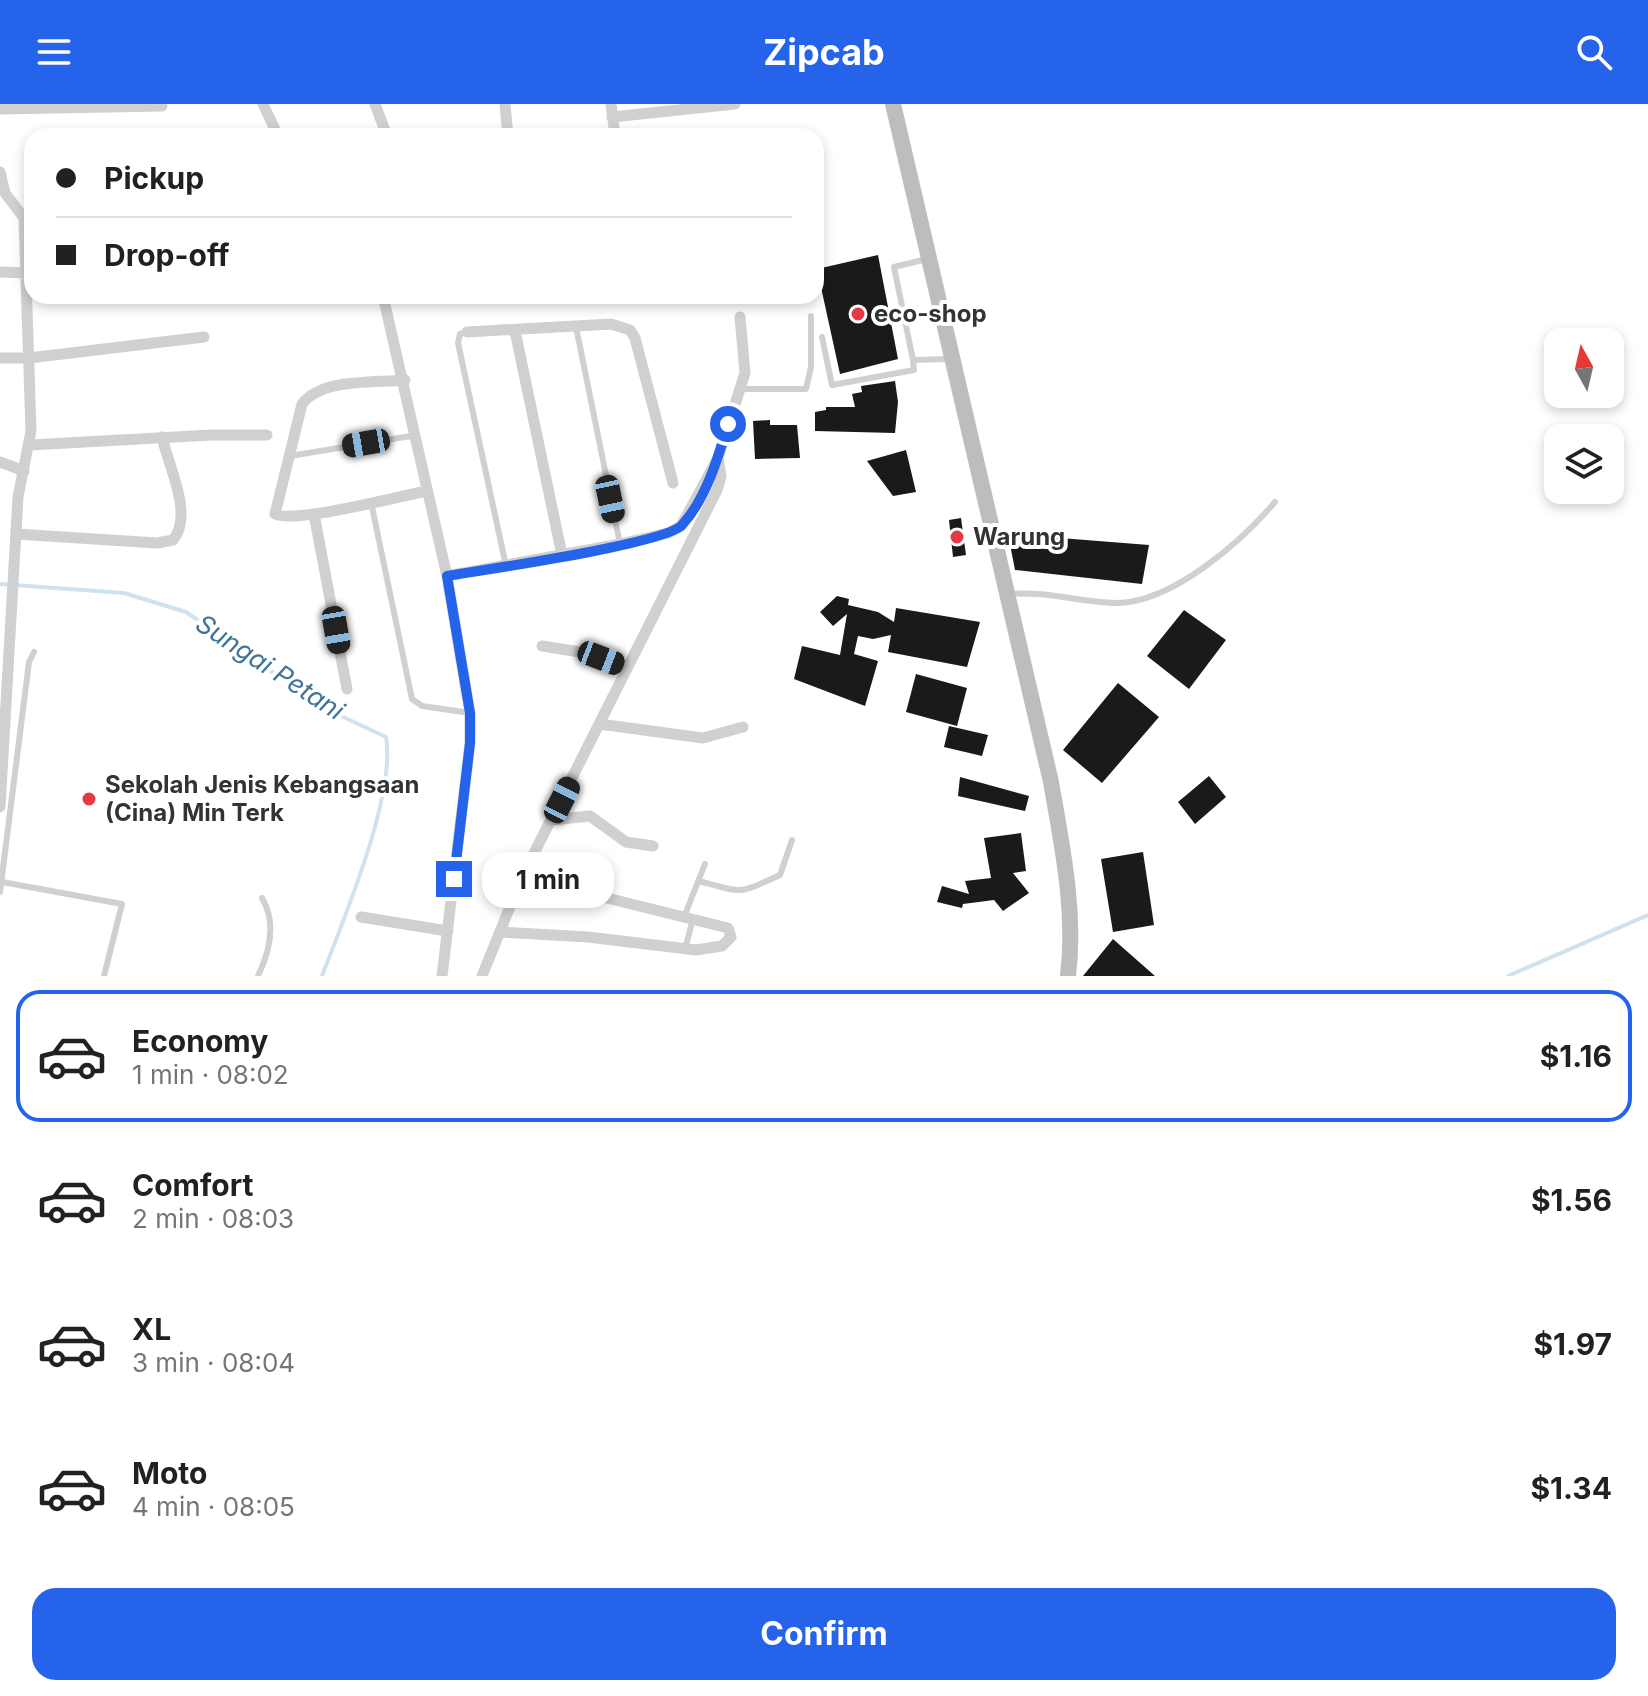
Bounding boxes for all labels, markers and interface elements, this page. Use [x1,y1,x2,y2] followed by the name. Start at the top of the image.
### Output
[32,30,76,74] icon: menu
[763,30,885,74] text: Zipcab
[1572,30,1616,74] icon: search
[104,160,204,196] text: Pickup
[104,237,230,273] text: Drop-off
[874,299,987,328] place label: eco-shop
[849,305,867,323] marker: eco-shop
[1544,328,1624,408] north arrow
[1544,328,1624,504] map controls
[710,406,746,442] route start
[1544,424,1624,504] button: layers
[340,427,392,459] car
[593,473,627,525] car
[973,522,1065,551] place label: Warung
[948,528,966,546] marker: Warung
[320,604,352,656] car
[190,607,351,726] water label: Sungai Petani
[574,638,628,678] car
[105,770,419,827] place label: Sekolah Jenis Kebangsaan (Cina) Min Terk
[540,773,584,827] car
[80,790,98,808] marker: Sekolah Jenis Kebangsaan (Cina) Min Terk
[482,851,614,907] callout: 1 min
[436,861,472,897] route end
[516,864,580,895] text: 1 min
[36,1020,108,1092] icon: car
[132,1023,268,1059] text: Economy
[1540,1038,1612,1074] text: $1.16
[132,1059,289,1090] text: 1 min · 08:02
[36,1164,108,1236] icon: car
[132,1167,253,1203] text: Comfort
[1531,1182,1612,1218] text: $1.56
[132,1203,294,1234] text: 2 min · 08:03
[36,1308,108,1380] icon: car
[132,1311,171,1347] text: XL
[1533,1326,1612,1362] text: $1.97
[132,1347,295,1378] text: 3 min · 08:04
[36,1452,108,1524] icon: car
[132,1455,207,1491] text: Moto
[1530,1470,1612,1506] text: $1.34
[132,1491,295,1522] text: 4 min · 08:05
[32,1588,1616,1680] button: Confirm

